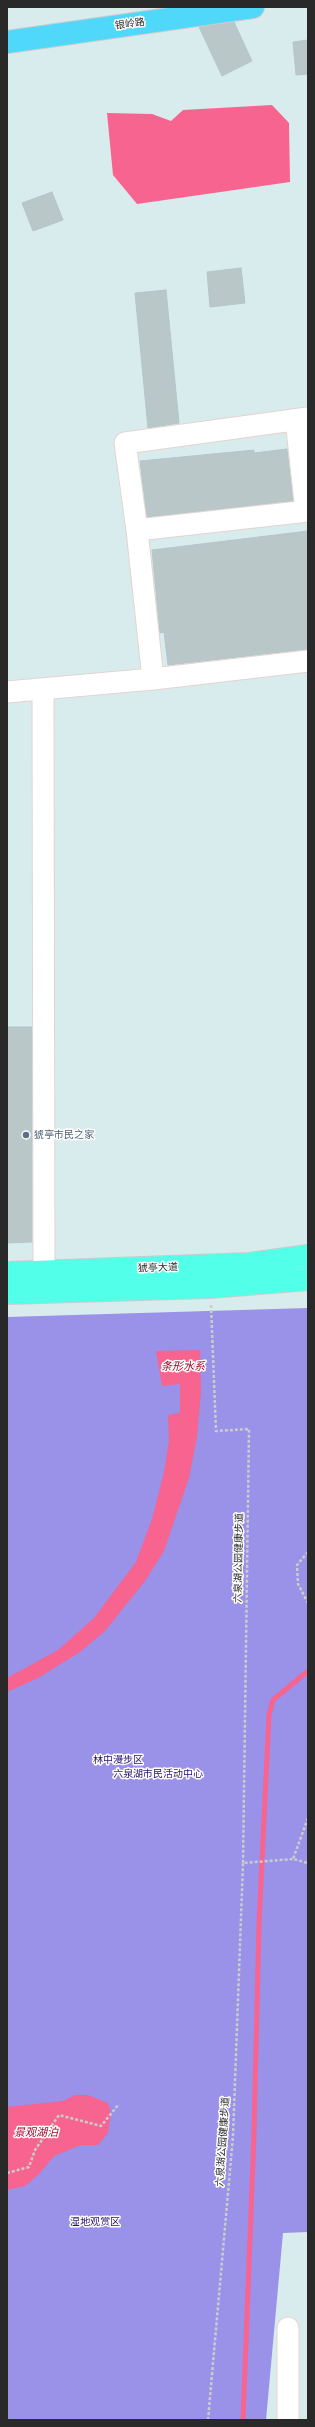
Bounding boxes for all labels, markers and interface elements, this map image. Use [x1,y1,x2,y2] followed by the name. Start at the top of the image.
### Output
[114,16,146,32] street label: 银岭路
[34,1129,94,1141] place label: 猇亭市民之家
[21,1130,31,1140] marker: 猇亭市民之家
[138,1261,178,1275] street label: 猇亭大道
[161,1360,205,1374] water label: 条形水系
[232,1513,246,1603] street label: 六泉湖公园健康步道
[93,1754,143,1766] park label: 林中漫步区
[113,1768,203,1780] park label: 六泉湖市民活动中心
[214,2097,232,2187] street label: 六泉湖公园健康步道
[14,2126,58,2140] water label: 景观湖泊
[70,2216,120,2228] park label: 湿地观赏区

